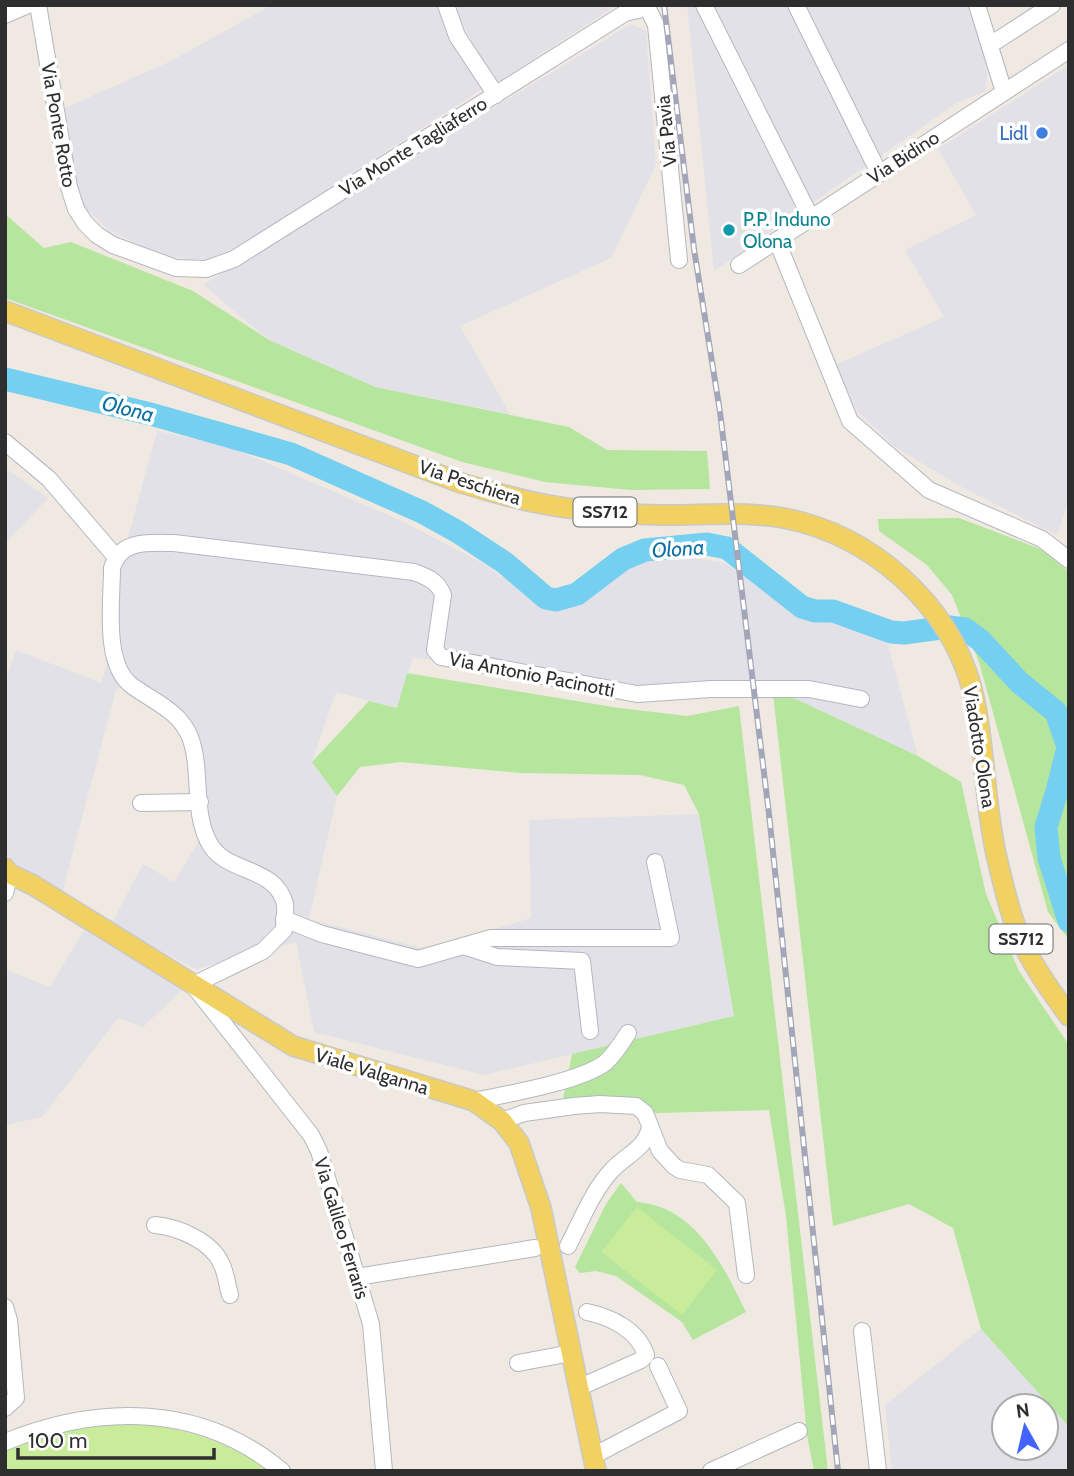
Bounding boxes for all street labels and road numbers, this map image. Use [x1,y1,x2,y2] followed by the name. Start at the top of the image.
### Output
[36,61,81,189] street label: Via Ponte Rotto
[335,92,491,201] street label: Via Monte Tagliaferro
[651,94,682,168] street label: Via Pavia
[863,126,943,189] street label: Via Bidino
[416,455,524,510] street label: Via Peschiera
[574,498,636,526] road number: SS712
[447,647,617,702] street label: Via Antonio Pacinotti
[959,685,1000,810] street label: Viadotto Olona
[990,924,1052,954] road number: SS712
[312,1043,431,1100] street label: Viale Valganna
[309,1155,374,1302] street label: Via Galileo Ferraris

